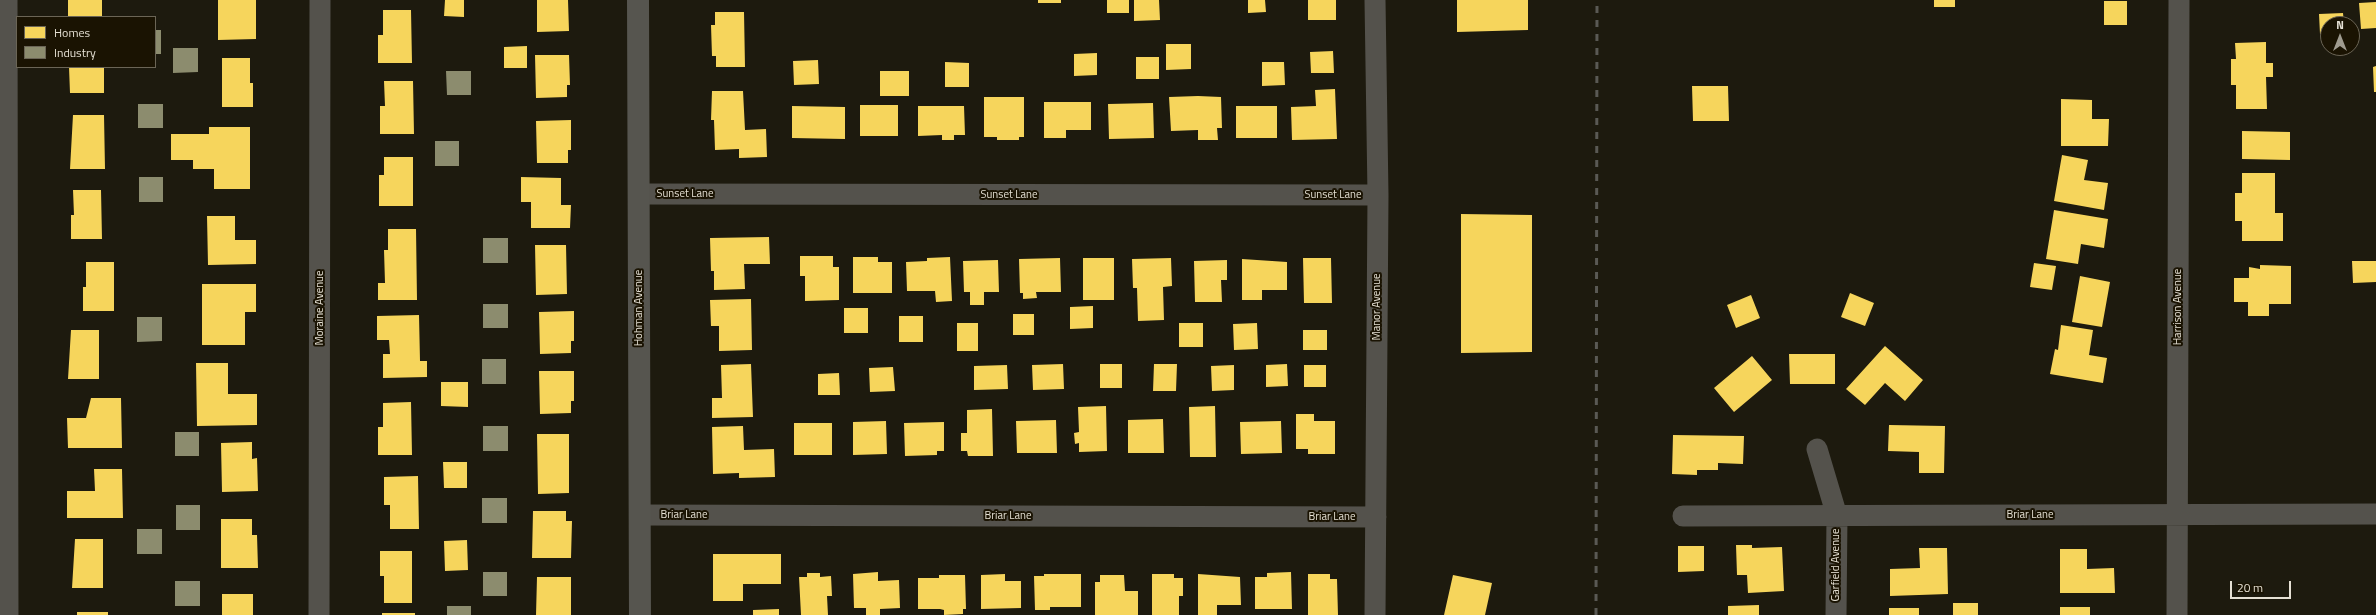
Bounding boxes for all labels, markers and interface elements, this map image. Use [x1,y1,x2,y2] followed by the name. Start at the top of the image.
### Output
[16,16,156,68] legend
[2320,16,2360,56] north arrow
[2336,17,2344,33] text: N
[54,23,90,42] text: Homes
[54,43,96,62] text: Industry
[657,187,713,201] street label: Sunset Lane
[981,188,1037,202] street label: Sunset Lane
[1305,188,1361,202] street label: Sunset Lane
[2171,269,2185,345] street label: Harrison Avenue
[313,270,327,346] street label: Moraine Avenue
[632,270,646,346] street label: Hohman Avenue
[1370,273,1384,341] street label: Manor Avenue
[661,508,707,522] street label: Briar Lane
[2007,508,2053,522] street label: Briar Lane
[985,509,1031,523] street label: Briar Lane
[1309,510,1355,524] street label: Briar Lane
[1829,529,1843,601] street label: Garfield Avenue
[2232,573,2293,599] scale bar
[2237,578,2263,597] text: 20 m

